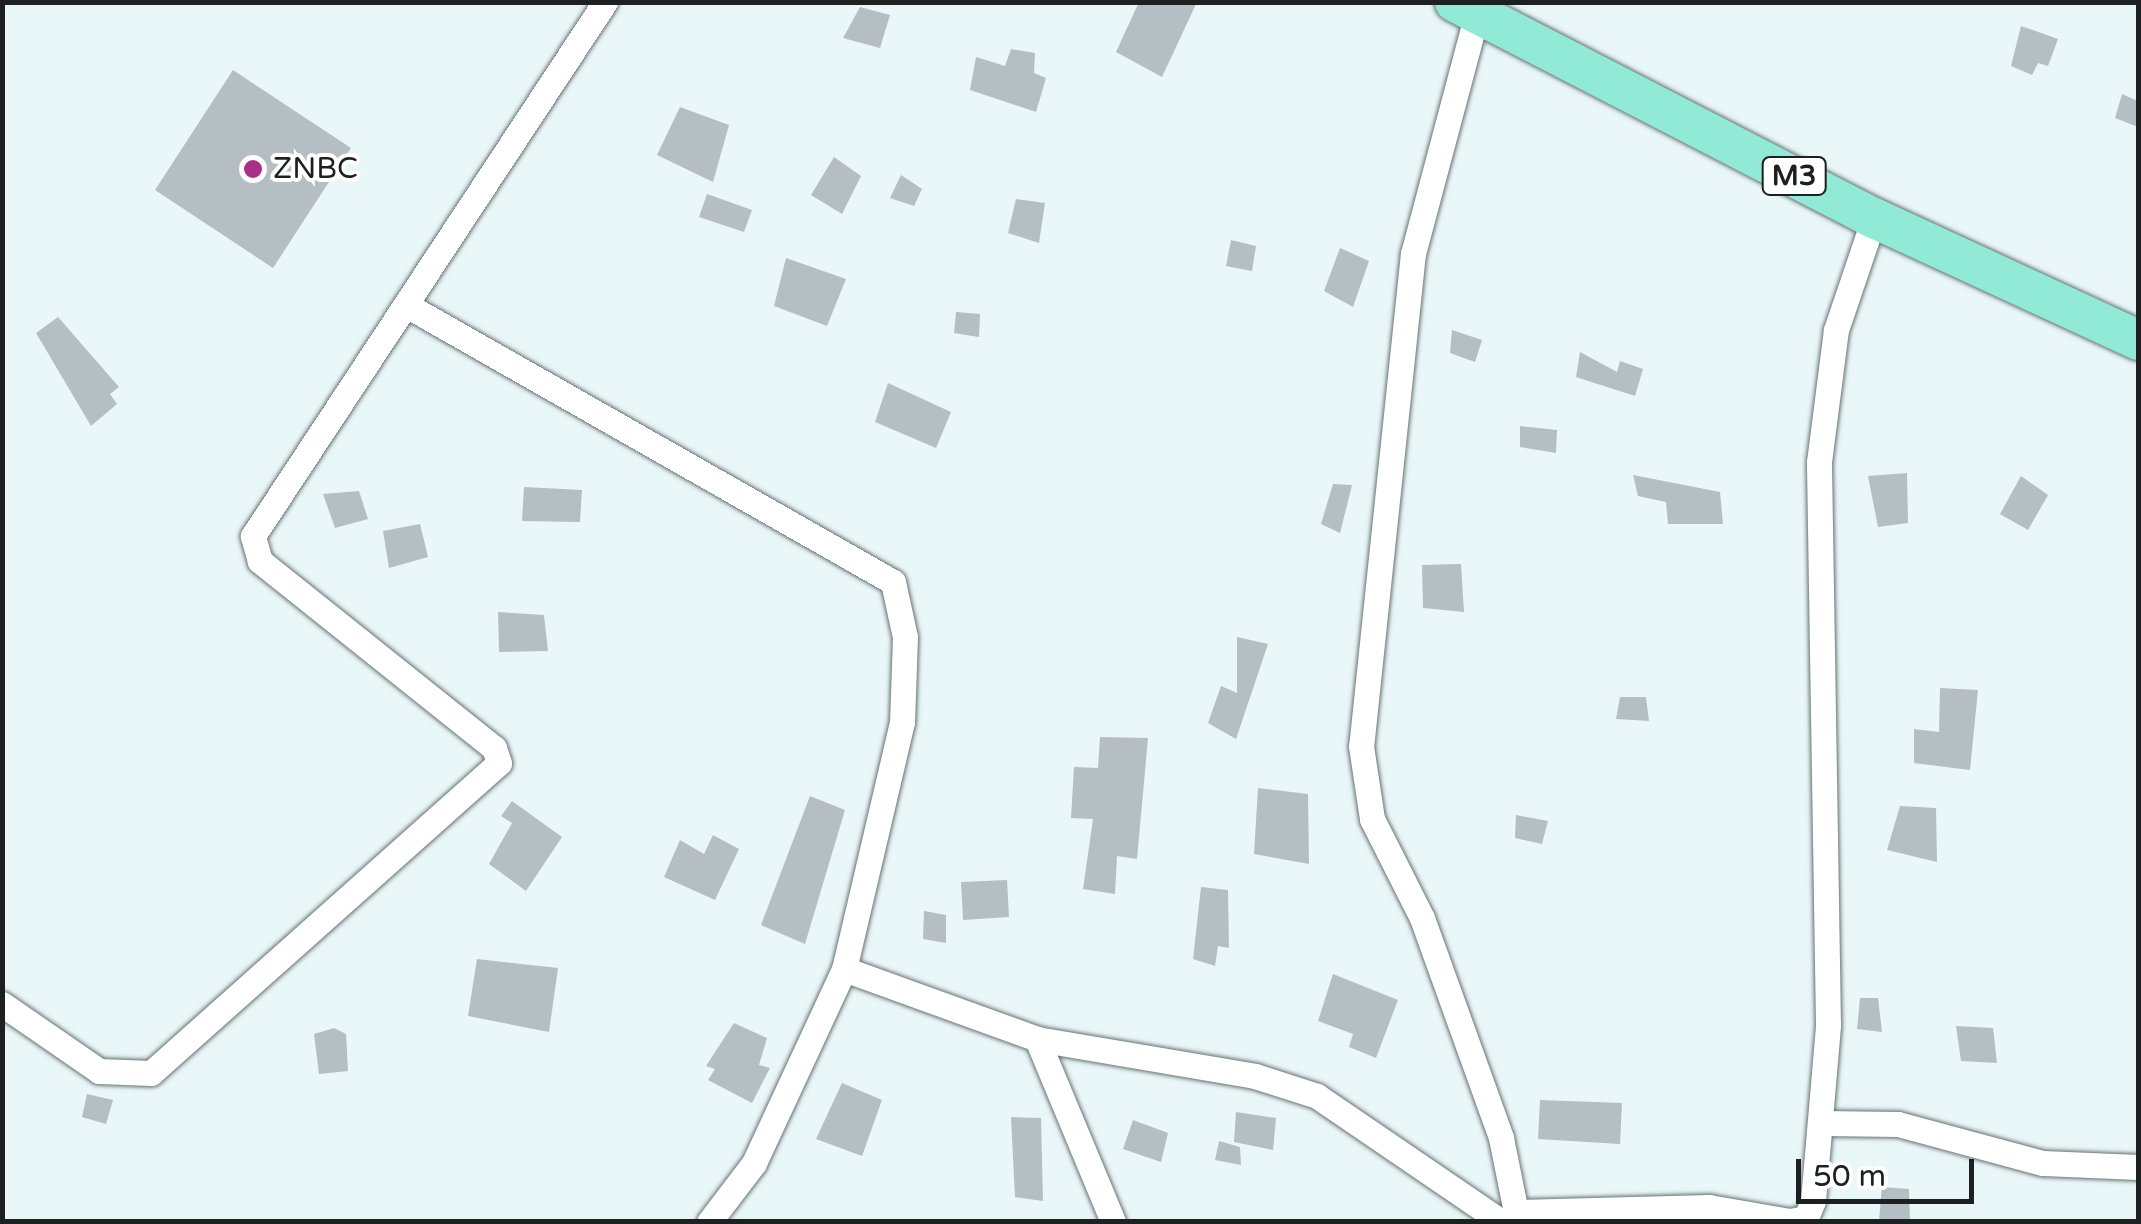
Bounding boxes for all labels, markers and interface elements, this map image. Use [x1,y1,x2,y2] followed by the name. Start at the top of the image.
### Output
[273,151,358,187] place label: ZNBC
[1762,153,1826,199] road number: M3
[242,158,264,180] marker: ZNBC
[1801,1139,1978,1201] scale bar
[1813,1158,1886,1195] text: 50 m

